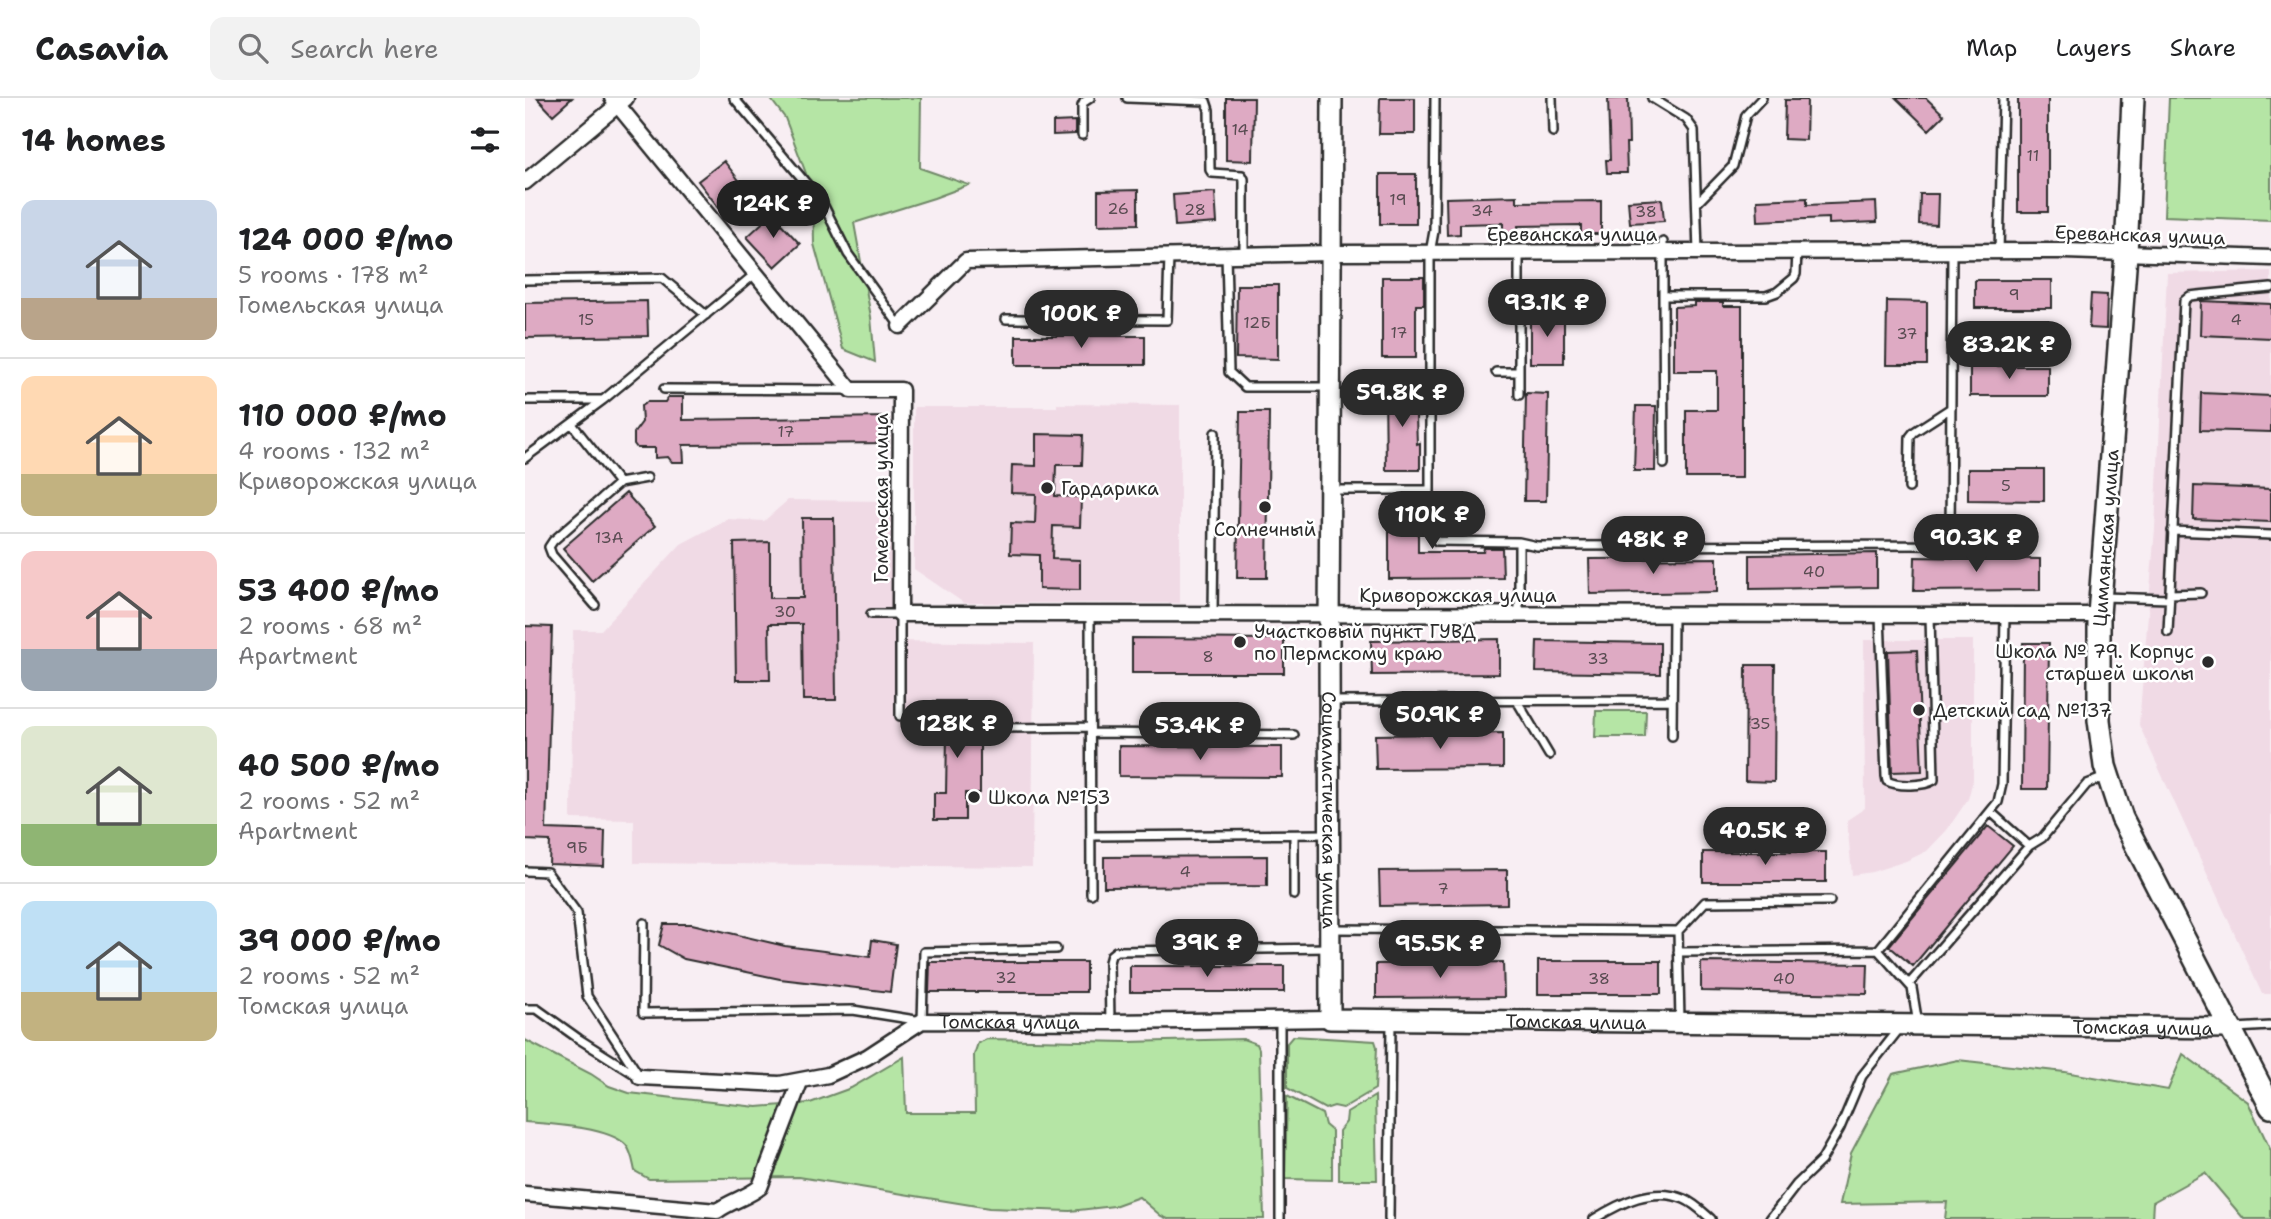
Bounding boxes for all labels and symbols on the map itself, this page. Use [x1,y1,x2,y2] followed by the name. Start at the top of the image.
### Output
[1231,119,1249,140] house number: 14
[2027,145,2039,166] house number: 11
[716,180,830,240] pin: 124K ₽
[1389,189,1407,210] house number: 19
[1107,198,1129,219] house number: 26
[1184,199,1206,220] house number: 28
[1471,200,1493,221] house number: 34
[1635,201,1657,222] house number: 38
[2054,220,2226,250] street label: Ереванская улица
[1487,222,1658,247] street label: Ереванская улица
[1482,280,1612,339] pin: 93.1K ₽
[2008,284,2020,305] house number: 9
[1024,290,1138,350] pin: 100K ₽
[578,309,594,330] house number: 15
[2230,309,2242,330] house number: 4
[1243,312,1271,333] house number: 12Б
[1390,322,1408,343] house number: 17
[1944,322,2074,381] pin: 83.2K ₽
[1896,323,1918,344] house number: 37
[1337,370,1467,429] pin: 59.8K ₽
[869,413,894,583] street label: Гомельская улица
[777,421,795,442] house number: 17
[2087,448,2125,628] street label: Цимлянская улица
[2001,475,2011,496] house number: 5
[1061,476,1159,501] place label: Гардарика
[1039,480,1055,496] marker: Гардарика
[1375,491,1489,551] pin: 110K ₽
[1257,499,1273,515] marker: Солнечный
[1911,514,2041,574] pin: 90.3K ₽
[1214,517,1316,542] place label: Солнечный
[1604,517,1702,576] pin: 48K ₽
[595,527,623,548] house number: 13А
[1803,561,1825,582] house number: 40
[1359,583,1557,608] street label: Криворожская улица
[774,601,796,622] house number: 30
[1254,619,1477,666] place label: Участковый пункт ГУВД по Пермскому краю
[1232,634,1248,650] marker: Участковый пункт ГУВД по Пермскому краю
[1995,639,2194,686] place label: Школа № 79. Корпус старшей школы
[1202,646,1214,667] house number: 8
[1587,648,1609,669] house number: 33
[2200,654,2216,670] marker: Школа № 79. Корпус старшей школы
[1317,691,1342,929] street label: Социалистическая улица
[1375,692,1505,751] pin: 50.9K ₽
[1933,698,2112,723] place label: Детский сад №137
[900,700,1014,760] pin: 128K ₽
[1135,702,1265,762] pin: 53.4K ₽
[1911,702,1927,718] marker: Детский сад №137
[1750,713,1770,734] house number: 35
[988,785,1111,810] place label: Школа №153
[966,789,982,805] marker: Школа №153
[1700,808,1830,867] pin: 40.5K ₽
[566,837,588,858] house number: 9Б
[1179,861,1191,882] house number: 4
[1437,878,1449,899] house number: 7
[1158,920,1256,979] pin: 39K ₽
[1375,920,1505,980] pin: 95.5K ₽
[995,967,1017,988] house number: 32
[1588,968,1610,989] house number: 38
[1773,968,1795,989] house number: 40
[1505,1008,1647,1035] street label: Томская улица
[939,1009,1080,1034] street label: Томская улица
[2072,1014,2214,1040] street label: Томская улица

